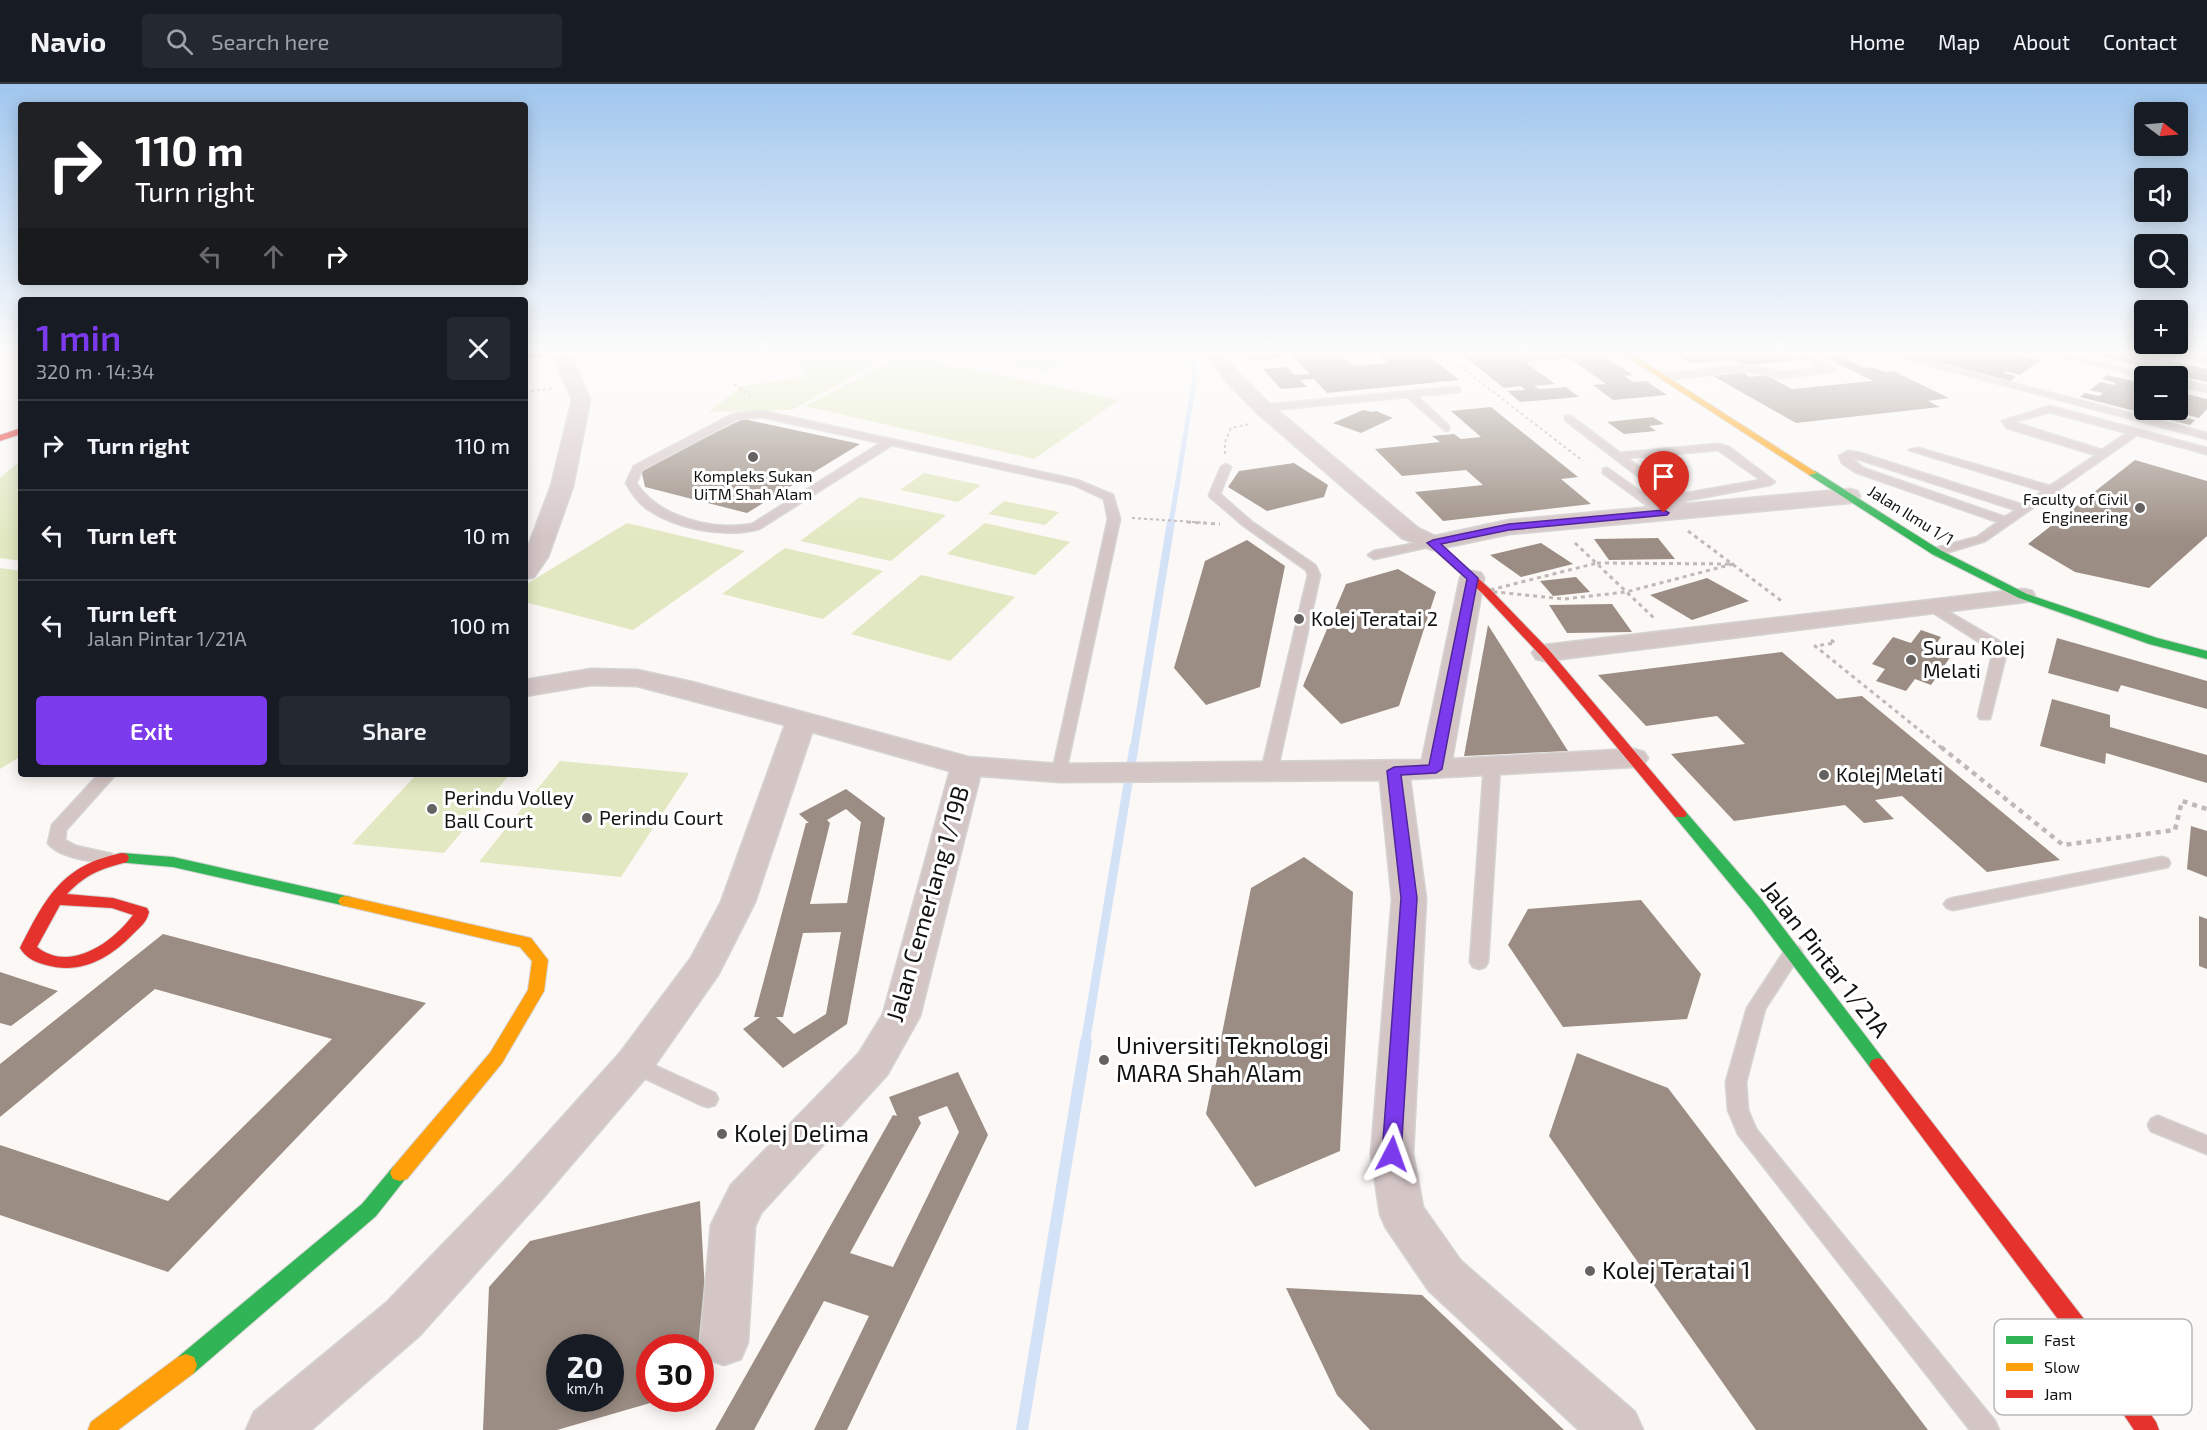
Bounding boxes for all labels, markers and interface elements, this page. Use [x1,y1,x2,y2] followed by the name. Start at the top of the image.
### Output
[142,14,562,68] search box
[30,24,106,58] text: Navio
[163,25,196,58] icon: search
[211,28,329,54] text: Search here
[1849,29,1905,54] text: Home
[1938,29,1980,54] text: Map
[2013,29,2070,54] text: About
[2103,29,2177,54] text: Contact
[2134,102,2188,156] north arrow
[2134,102,2188,420] map controls
[135,124,244,174] text: 110 m
[36,126,114,204] icon: right
[2134,168,2188,222] button: sound
[135,175,255,207] text: Turn right
[2134,234,2188,288] button: search
[194,240,227,273] icon: left
[257,240,290,273] icon: ahead
[320,240,353,273] icon: right
[2134,300,2188,354] button: +
[36,315,121,358] text: 1 min
[447,317,510,380] button: close
[36,359,154,383] text: 320 m · 14:34
[2134,366,2188,420] button: −
[36,429,69,462] icon: right
[87,432,189,458] text: Turn right
[455,432,510,458] text: 110 m
[746,450,760,464] marker: Kompleks Sukan UiTM Shah Alam
[1638,451,1689,513] pin
[1647,460,1680,493] icon: arrive
[693,466,813,503] place label: Kompleks Sukan UiTM Shah Alam
[1865,481,1958,548] street label: Jalan Ilmu 1/1
[2023,489,2128,526] place label: Faculty of Civil Engineering
[2133,501,2147,515] marker: Faculty of Civil Engineering
[36,519,69,552] icon: left
[87,522,176,548] text: Turn left
[464,522,510,548] text: 10 m
[87,600,176,626] text: Turn left
[1311,606,1438,630] place label: Kolej Teratai 2
[36,609,69,642] icon: left
[451,612,510,638] text: 100 m
[1292,612,1306,626] marker: Kolej Teratai 2
[87,626,247,650] text: Jalan Pintar 1/21A
[1923,635,2025,682] place label: Surau Kolej Melati
[1904,653,1918,667] marker: Surau Kolej Melati
[36,696,267,765] button: Exit
[279,696,510,765] button: Share
[1836,762,1943,786] place label: Kolej Melati
[1817,768,1831,782] marker: Kolej Melati
[879,782,974,1025] street label: Jalan Cemerlang 1/19B
[444,785,574,832] place label: Perindu Volley Ball Court
[425,802,439,816] marker: Perindu Volley Ball Court
[599,805,724,829] place label: Perindu Court
[580,811,594,825] marker: Perindu Court
[1756,874,1897,1043] street label: Jalan Pintar 1/21A
[1116,1030,1329,1087] place label: Universiti Teknologi MARA Shah Alam
[1097,1053,1111,1067] marker: Universiti Teknologi MARA Shah Alam
[734,1118,869,1147] place label: Kolej Delima
[1360,1122,1424,1186] position arrow
[715,1127,729,1141] marker: Kolej Delima
[1602,1255,1750,1284] place label: Kolej Teratai 1
[1583,1264,1597,1278] marker: Kolej Teratai 1
[1994,1319,2192,1415] legend
[2044,1330,2075,1349] text: Fast
[636,1334,714,1412] speed limit sign: 30
[567,1348,603,1384] text: 20
[2044,1357,2080,1376] text: Slow
[566,1379,604,1397] text: km/h
[2044,1384,2072,1403] text: Jam

